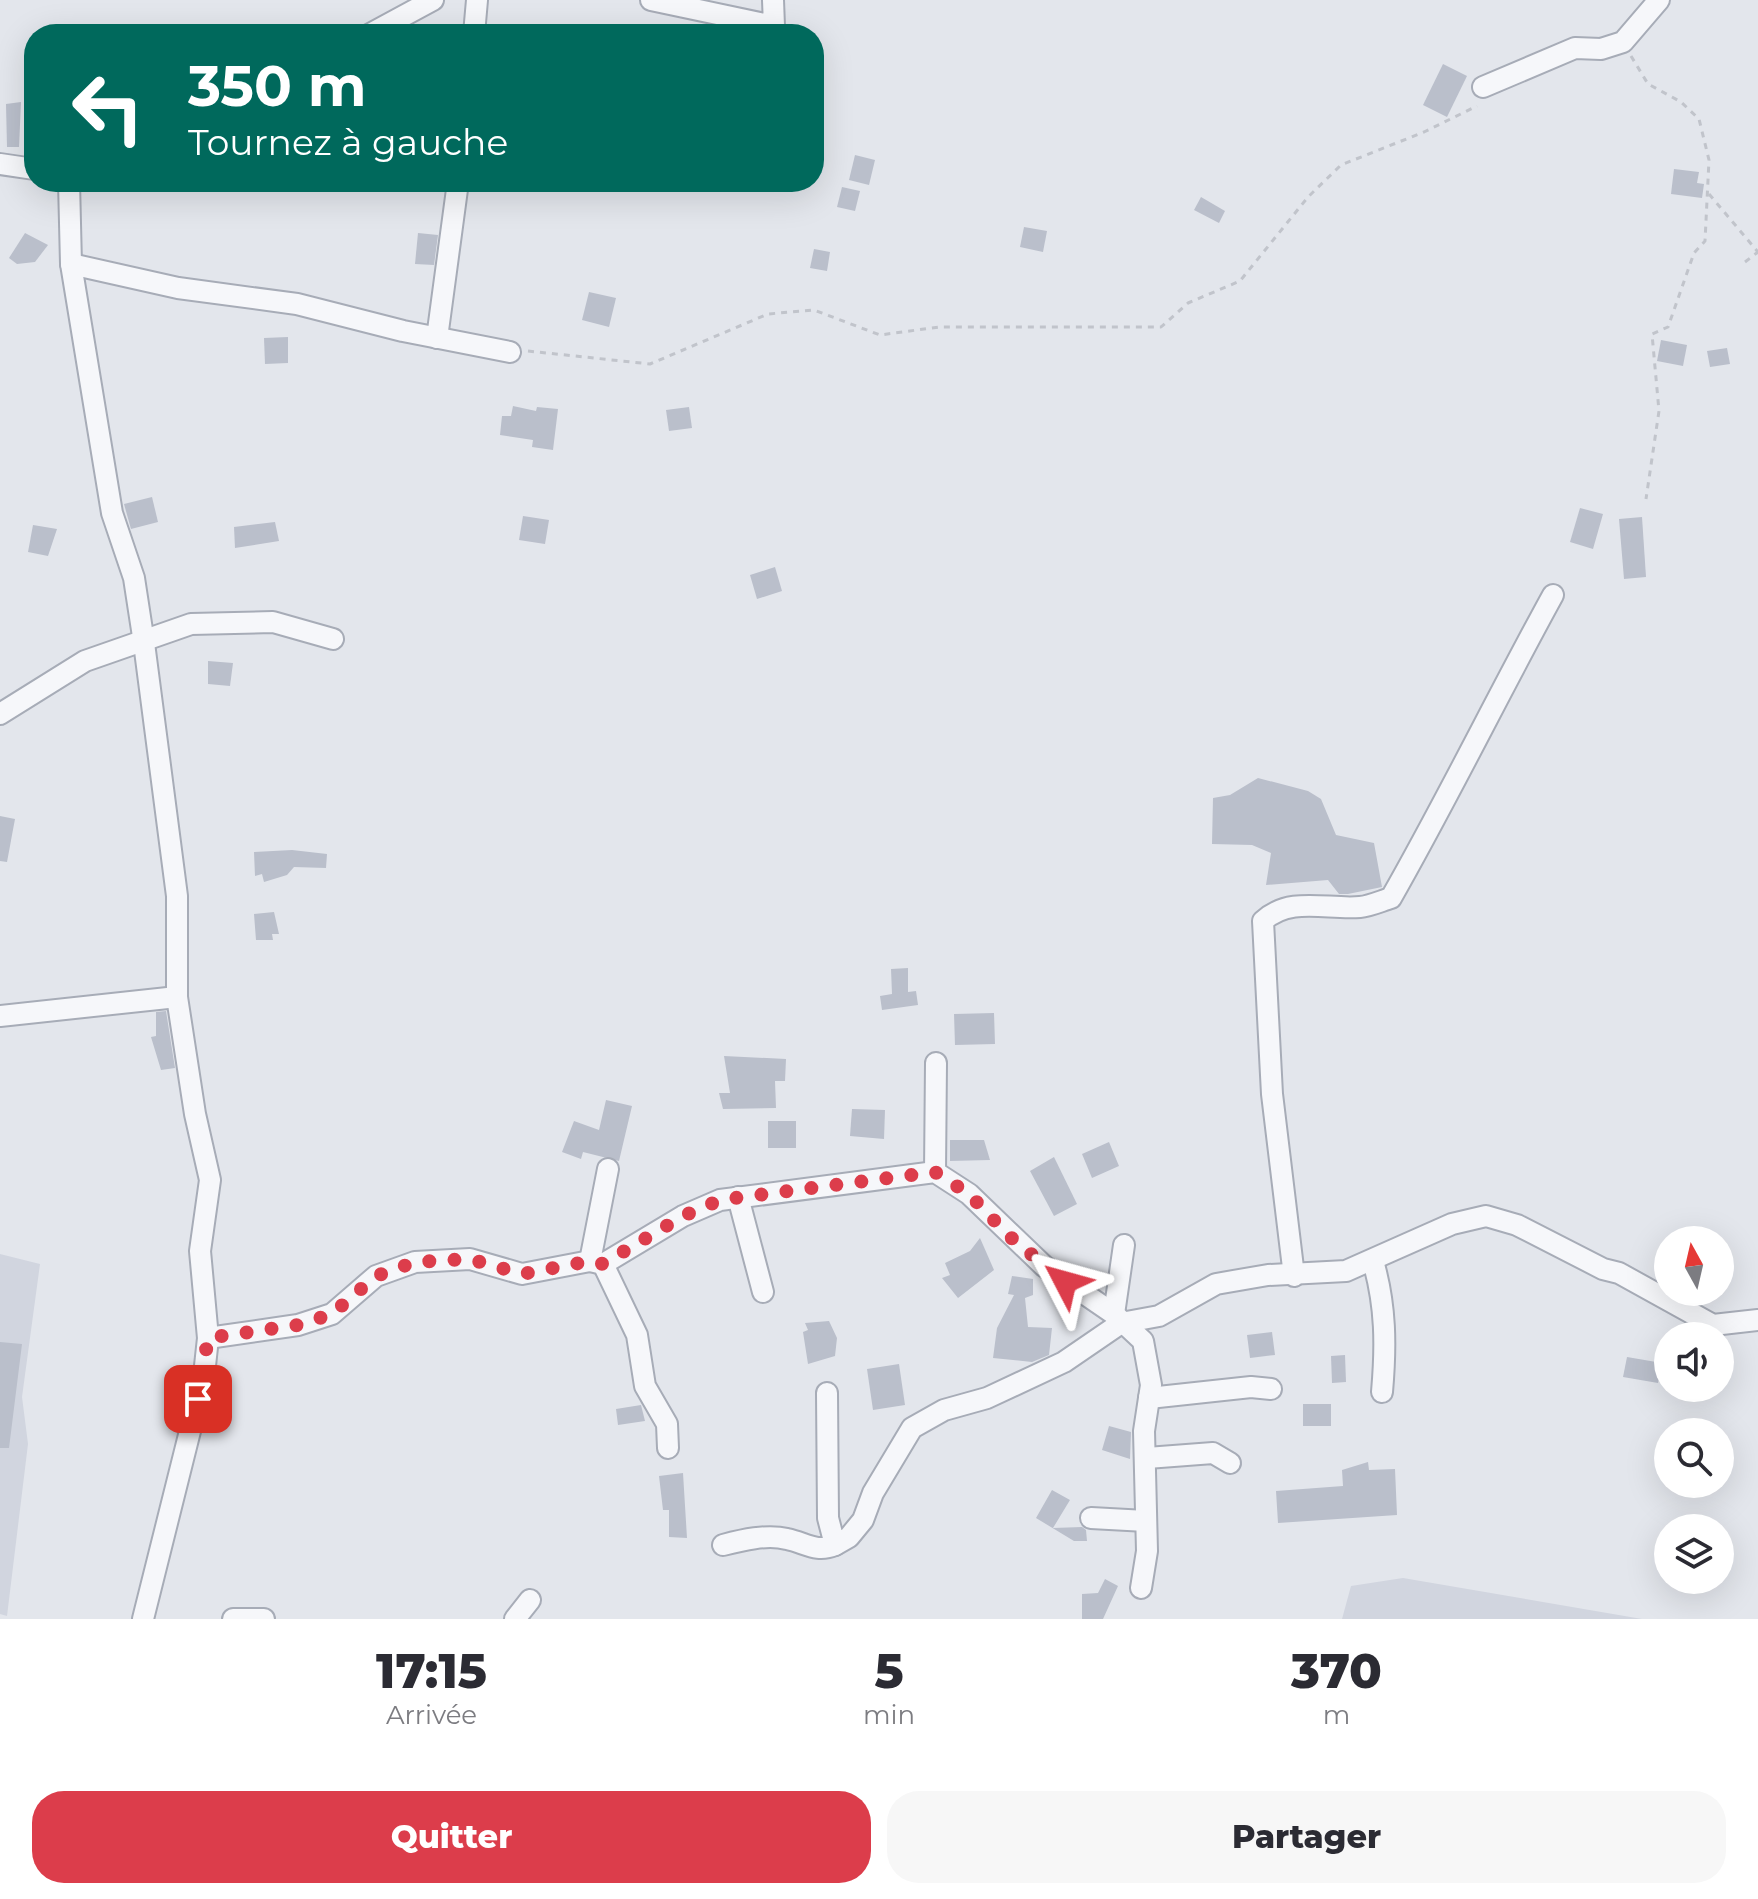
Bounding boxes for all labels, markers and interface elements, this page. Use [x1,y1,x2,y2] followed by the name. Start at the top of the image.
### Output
[188,52,367,120] text: 350 m
[56,56,160,160] icon: left
[188,120,508,164] text: Tournez à gauche
[1654,1226,1734,1306] north arrow
[1654,1226,1734,1594] map controls
[1023,1240,1107,1324] position arrow
[1654,1322,1734,1402] button: sound
[164,1365,232,1433] pin
[176,1377,220,1421] icon: arrive
[1654,1418,1734,1498] button: search
[1654,1514,1734,1594] button: layers
[376,1642,487,1700] text: 17:15
[874,1642,904,1700] text: 5
[1291,1642,1382,1700] text: 370
[386,1699,477,1731] text: Arrivée
[863,1699,915,1731] text: min
[1323,1699,1350,1731] text: m
[32,1791,871,1883] button: Quitter
[887,1791,1726,1883] button: Partager

